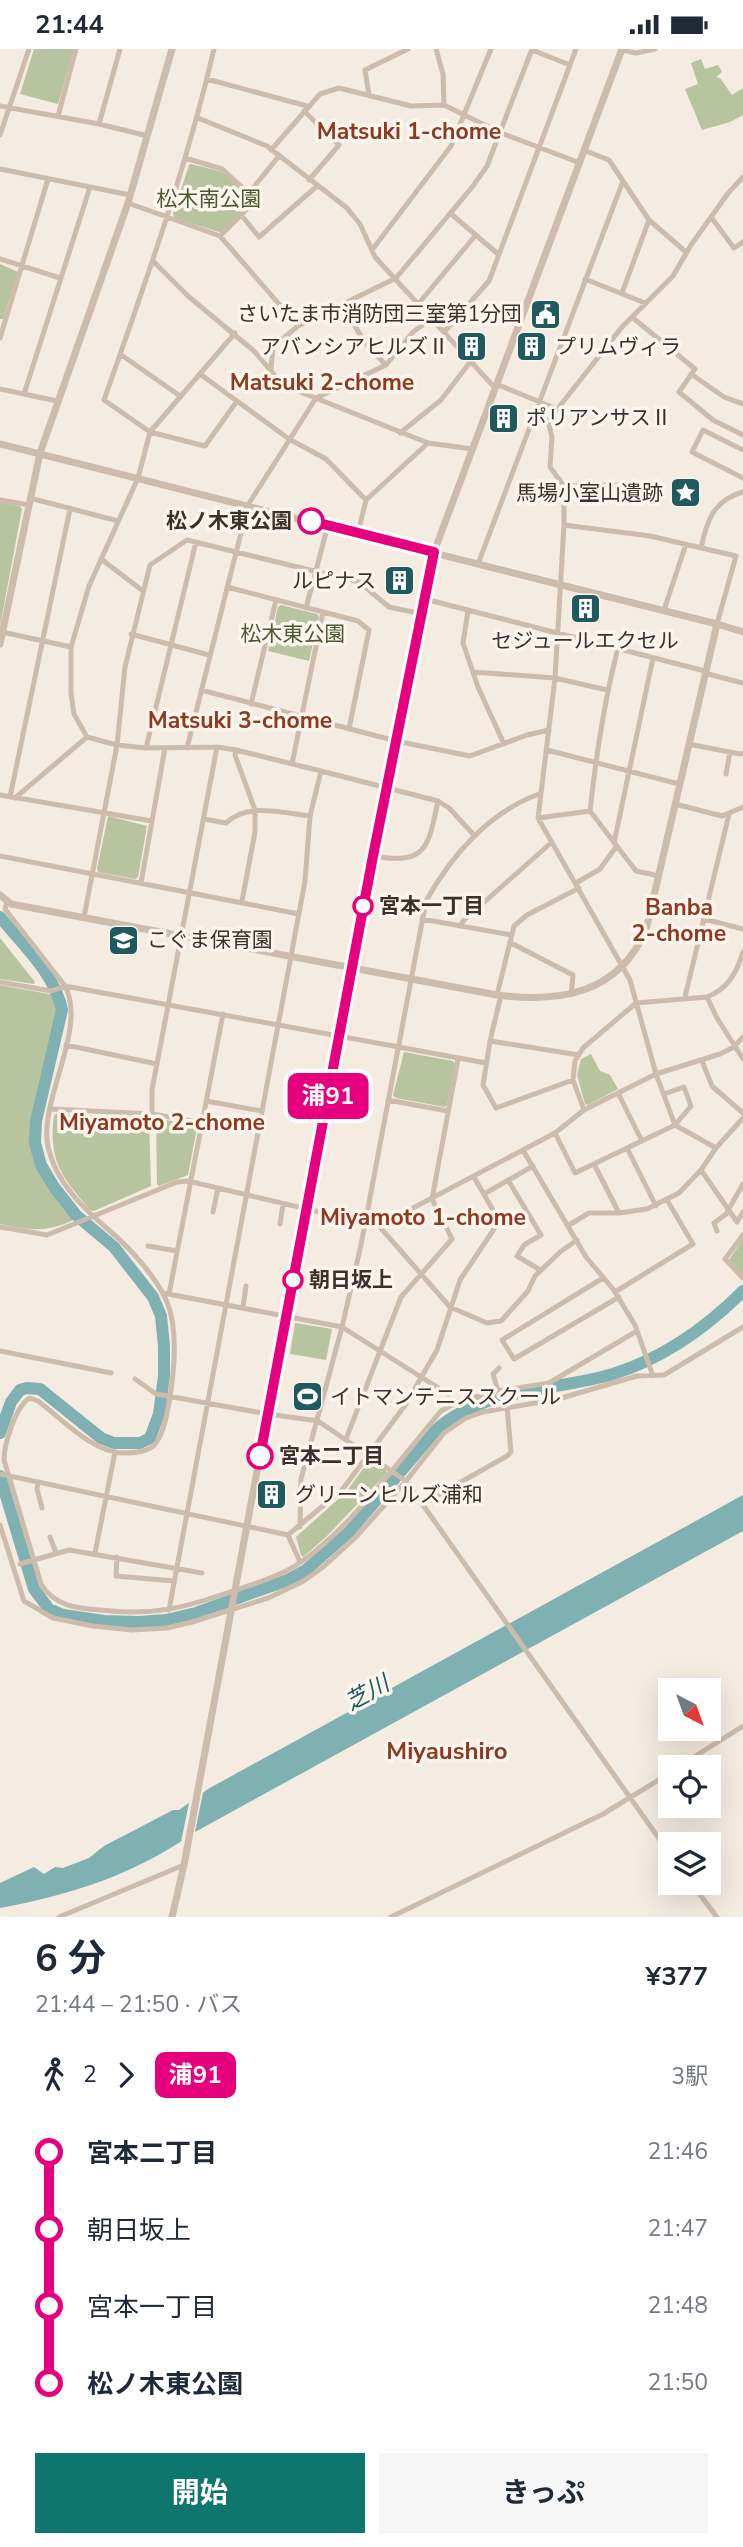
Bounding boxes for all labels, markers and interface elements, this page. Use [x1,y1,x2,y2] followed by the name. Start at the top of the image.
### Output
[35,7,104,42] text: 21:44
[317,116,501,147] district label: Matsuki 1-chome
[157,185,262,213] park label: 松木南公園
[528,297,562,331] public building icon: さいたま市消防団三室第1分団
[237,300,522,328] place label: さいたま市消防団三室第1分団
[455,330,489,364] building icon: アバンシアヒルズⅡ
[515,330,549,364] building icon: プリムヴィラ
[260,333,449,361] place label: アバンシアヒルズⅡ
[555,333,681,361] place label: プリムヴィラ
[230,367,414,398] district label: Matsuki 2-chome
[486,401,520,435] building icon: ポリアンサスⅡ
[526,404,672,432] place label: ポリアンサスⅡ
[669,476,703,510] place icon: 馬場小室山遺跡
[516,479,663,507] place label: 馬場小室山遺跡
[166,507,292,535] place label: 松ノ木東公園
[298,508,324,534] marker: 松ノ木東公園
[382,564,416,598] building icon: ルピナス
[292,567,376,595] place label: ルピナス
[568,592,602,626] building icon: セジュールエクセル
[241,620,346,648] park label: 松木東公園
[491,627,679,655] place label: セジュールエクセル
[148,705,332,736] district label: Matsuki 3-chome
[379,892,484,920] place label: 宮本一丁目
[632,892,726,949] district label: Banba 2-chome
[353,896,373,916] marker: 宮本一丁目
[107,923,141,957] school or university icon: こぐま保育園
[147,926,273,954] place label: こぐま保育園
[288,1073,368,1119] line badge: 浦91
[302,1080,354,1112] text: 浦91
[59,1107,265,1138] district label: Miyamoto 2-chome
[320,1202,526,1233] district label: Miyamoto 1-chome
[309,1266,393,1294] place label: 朝日坂上
[283,1270,303,1290] marker: 朝日坂上
[290,1380,324,1414] sports icon: イトマンテニススクール
[330,1383,561,1411] place label: イトマンテニススクール
[279,1442,384,1470] place label: 宮本二丁目
[247,1443,273,1469] marker: 宮本二丁目
[255,1478,289,1512] building icon: グリーンヒルズ浦和
[295,1481,483,1509] place label: グリーンヒルズ浦和
[339,1667,397,1718] water label: 芝川
[658,1678,721,1741] north arrow
[658,1678,721,1895] map controls
[386,1735,508,1767] district label: Miyaushiro
[658,1755,721,1818] button: locate
[658,1832,721,1895] button: layers
[35,1933,106,1984] text: 6 分
[646,1959,708,1994] text: ¥377
[35,1989,242,2020] text: 21:44 – 21:50 · バス
[35,2056,73,2094] icon: walk
[107,2056,145,2094] icon: forward
[83,2059,97,2090] text: 2
[169,2059,222,2091] text: 浦91
[671,2061,708,2092] text: 3駅
[87,2136,217,2171] text: 宮本二丁目
[648,2136,708,2167] text: 21:46
[87,2213,191,2248] text: 朝日坂上
[648,2213,708,2244] text: 21:47
[87,2290,217,2325] text: 宮本一丁目
[648,2290,708,2321] text: 21:48
[87,2367,243,2402] text: 松ノ木東公園
[648,2367,708,2398] text: 21:50
[35,2453,365,2533] button: 開始
[379,2453,708,2533] button: きっぷ

